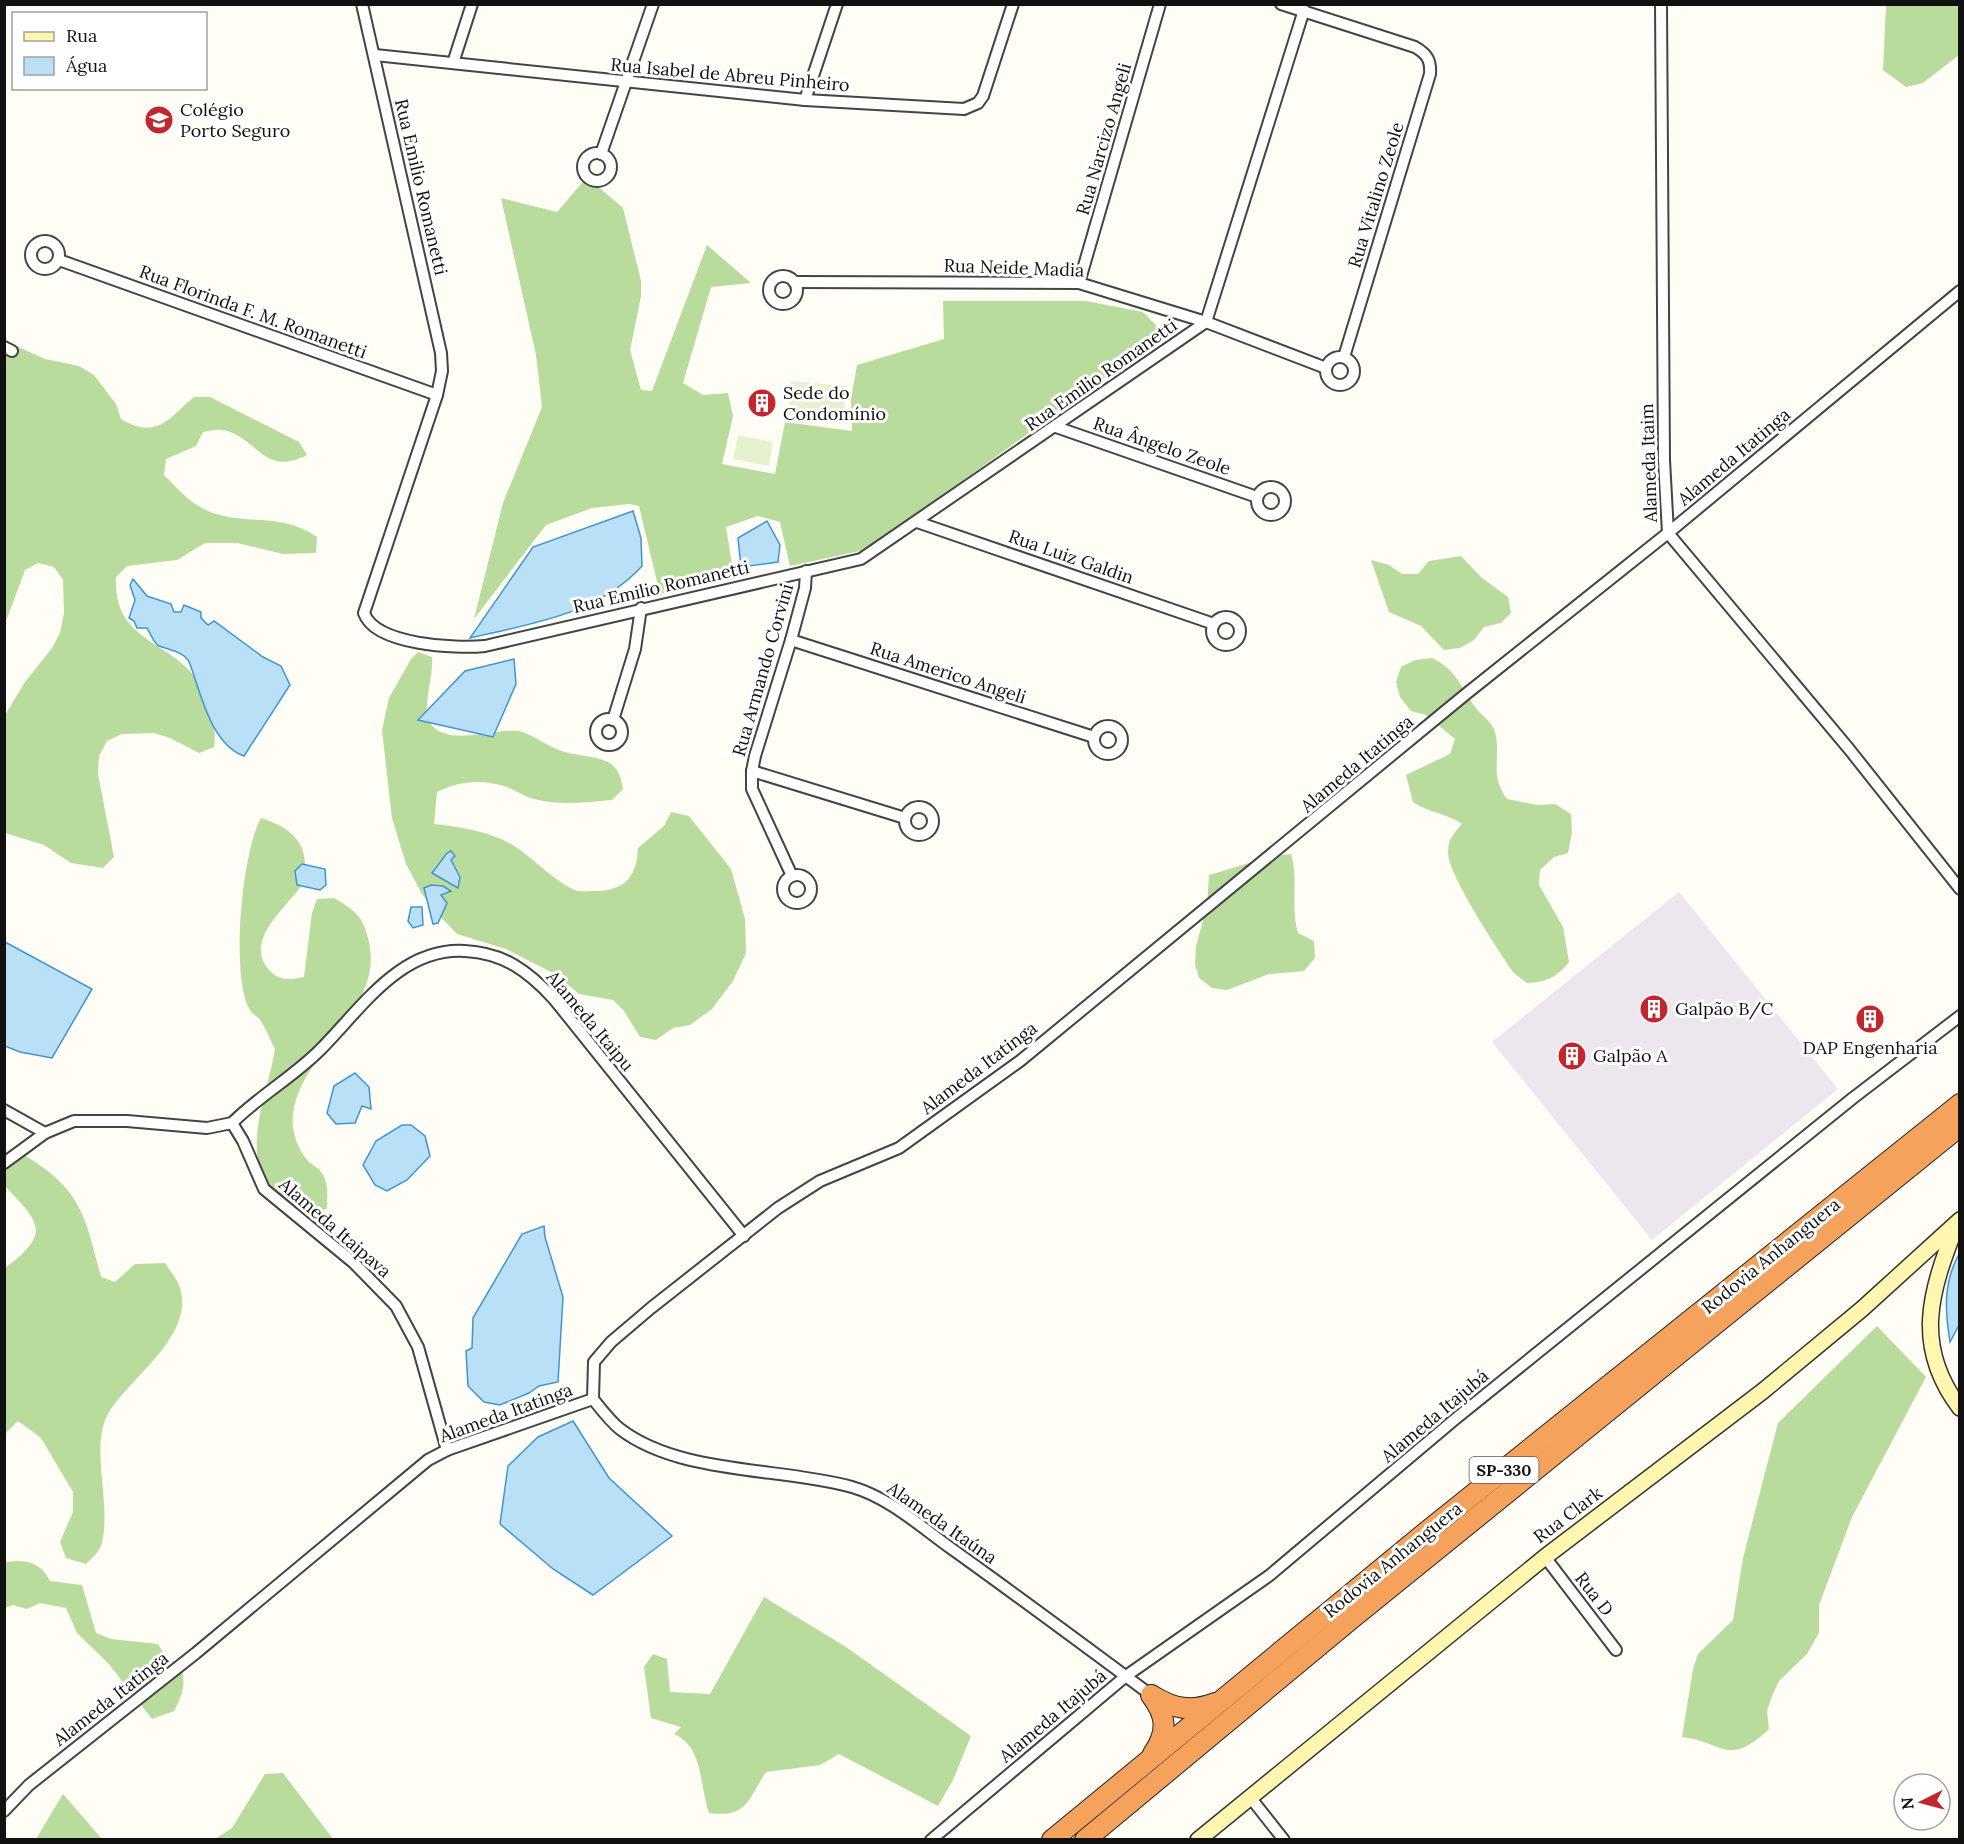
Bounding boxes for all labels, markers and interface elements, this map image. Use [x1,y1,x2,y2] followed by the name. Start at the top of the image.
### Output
[12,12,207,90] legend
[66,24,97,47] text: Rua
[609,53,851,96] street label: Rua Isabel de Abreu Pinheiro
[65,54,107,77] text: Água
[1071,60,1136,218] street label: Rua Narcizo Angeli
[390,96,453,277] street label: Rua Emilio Romanetti
[180,98,290,142] place label: Colégio Porto Seguro
[143,104,175,136] school or university icon: Colégio Porto Seguro
[1342,119,1409,270] street label: Rua Vitalino Zeole
[943,254,1085,281] street label: Rua Neide Madia
[136,260,370,363] street label: Rua Florinda F. M. Romanetti
[1020,313,1181,436] street label: Rua Emilio Romanetti
[783,381,886,425] place label: Sede do Condomínio
[746,387,778,419] building icon: Sede do Condomínio
[1635,403,1662,524] street label: Alameda Itaim
[1672,403,1795,511] street label: Alameda Itatinga
[1090,411,1234,480] street label: Rua Ângelo Zeole
[1006,524,1137,589] street label: Rua Luiz Galdin
[570,555,751,618] street label: Rua Emilio Romanetti
[727,581,798,759] street label: Rua Armando Corvini
[867,636,1029,709] street label: Rua Americo Angeli
[1295,710,1418,818] street label: Alameda Itatinga
[541,965,639,1076] street label: Alameda Itaipu
[1638,993,1670,1025] building icon: Galpão B/C
[1675,997,1774,1020] place label: Galpão B/C
[1854,1003,1886,1035] building icon: DAP Engenharia
[915,1016,1042,1120] street label: Alameda Itatinga
[1803,1036,1937,1059] place label: DAP Engenharia
[1556,1040,1588,1072] building icon: Galpão A
[1593,1044,1668,1067] place label: Galpão A
[274,1172,396,1283] street label: Alameda Itaipava
[1697,1193,1845,1319] street label: Rodovia Anhanguera
[1376,1364,1493,1468] street label: Alameda Itajubá
[435,1378,576,1448] street label: Alameda Itatinga
[1470,1457,1538,1483] road number: SP-330
[882,1476,1002,1569] street label: Alameda Itaúna
[1529,1481,1607,1548] street label: Rua Clark
[1319,1497,1467,1623] street label: Rodovia Anhanguera
[1570,1567,1619,1620] street label: Rua D
[48,1646,173,1751] street label: Alameda Itatinga
[994,1664,1111,1768] street label: Alameda Itajubá
[1892,1772,1952,1832] north arrow
[1896,1796,1918,1811] text: N

